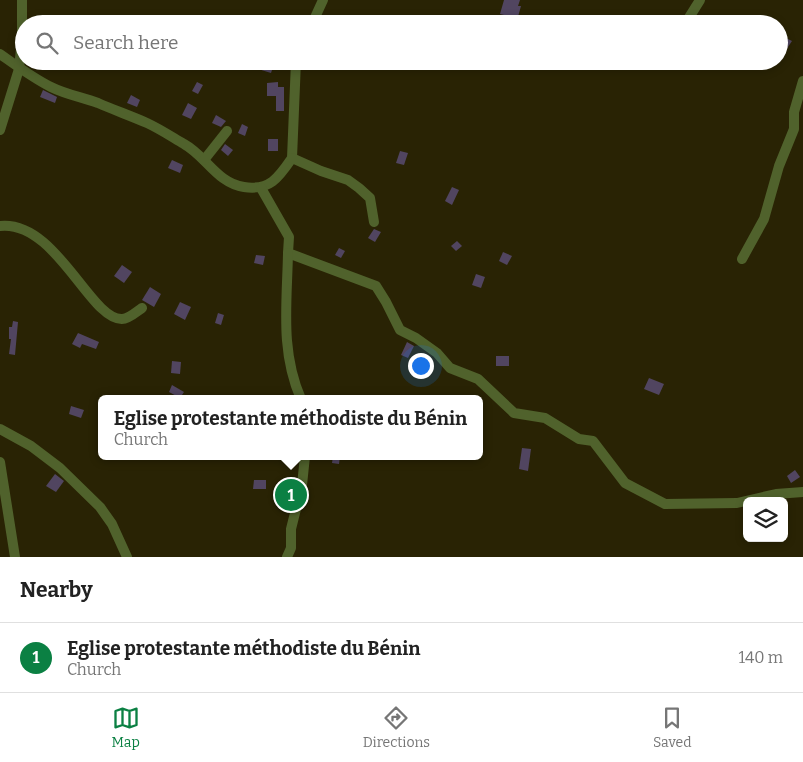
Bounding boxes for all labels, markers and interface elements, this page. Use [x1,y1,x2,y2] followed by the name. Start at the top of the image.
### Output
[15,15,788,70] search box
[33,29,61,57] icon: search
[73,31,178,54] text: Search here
[408,353,434,379] your location
[98,395,483,460] popup
[114,407,467,430] text: Eglise protestante méthodiste du Bénin
[114,430,168,449] text: Church
[275,476,307,514] pin: 1
[743,497,788,542] map controls
[743,497,788,542] button: layers
[20,577,93,603] text: Nearby
[67,637,421,660] text: Eglise protestante méthodiste du Bénin
[33,648,39,667] text: 1
[738,648,783,667] text: 140 m
[67,660,121,679] text: Church
[111,704,140,751] tab: Map
[363,704,430,751] tab: Directions
[653,704,692,751] tab: Saved

